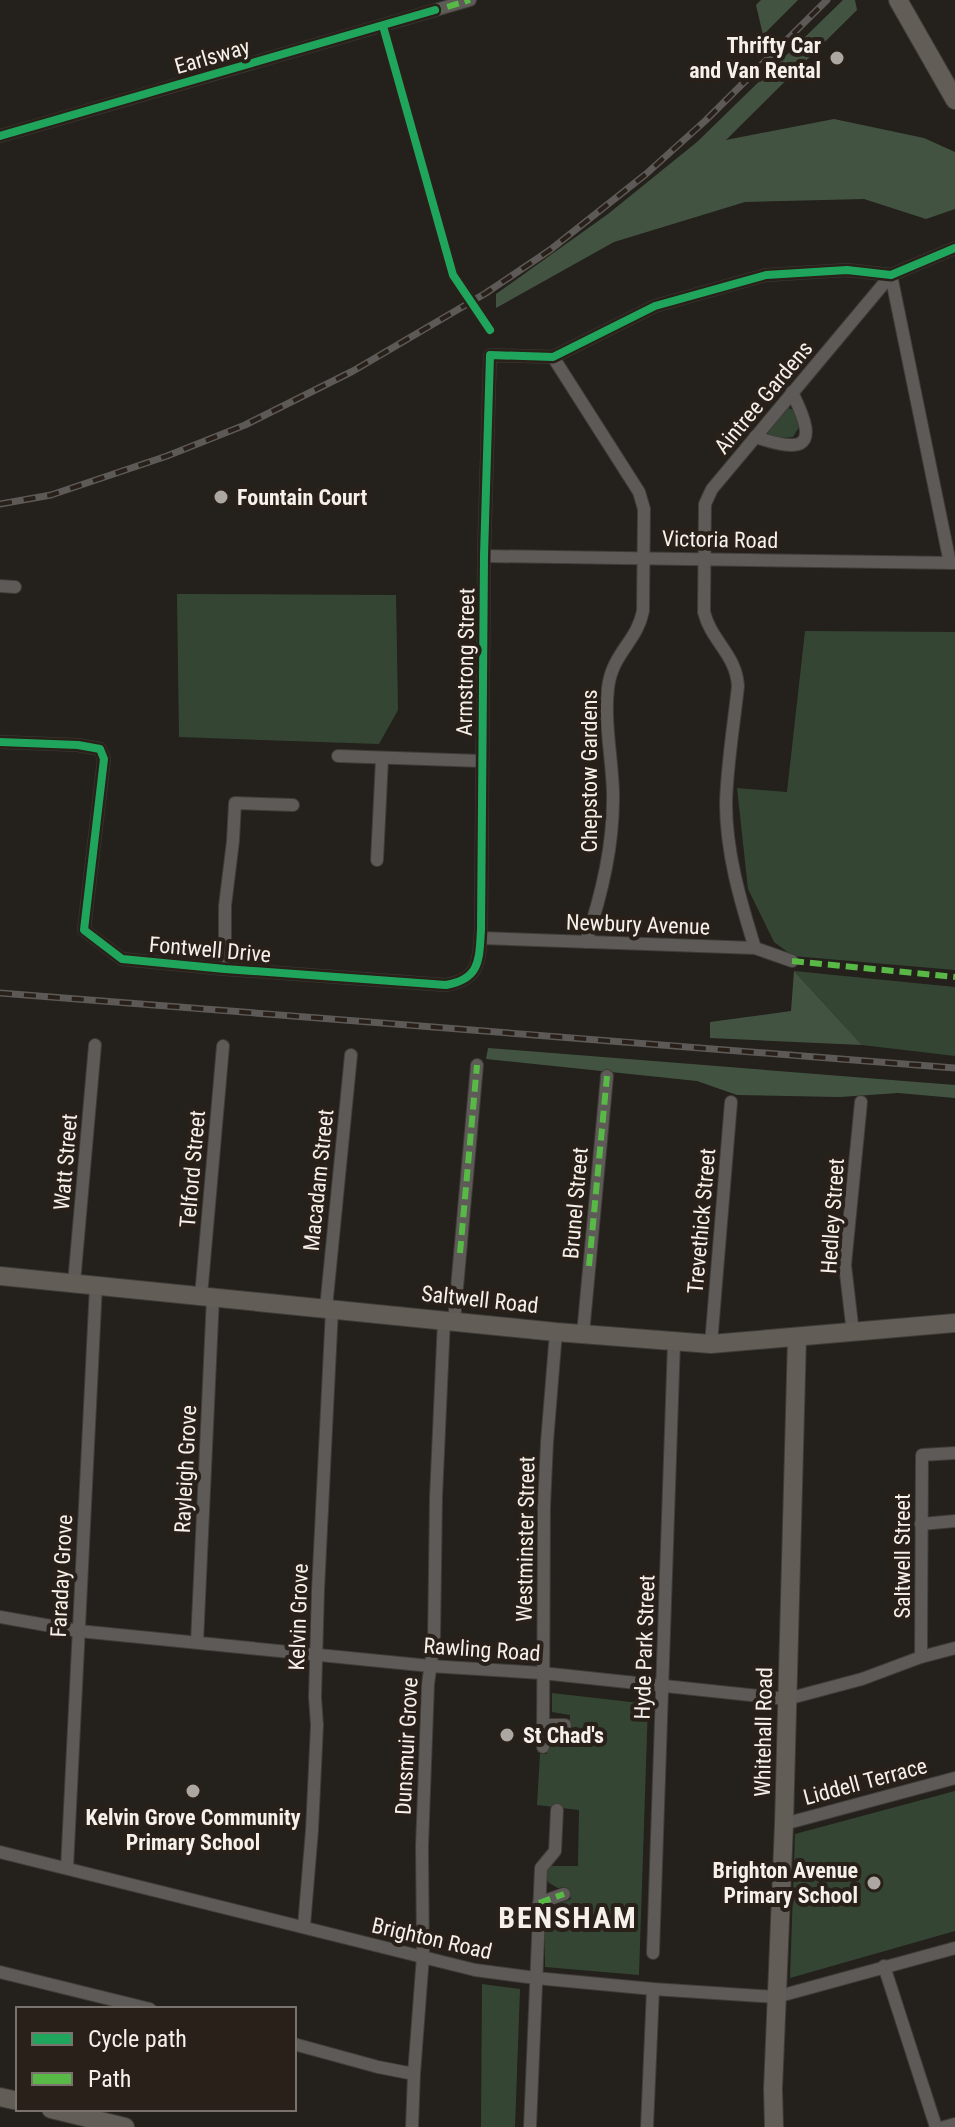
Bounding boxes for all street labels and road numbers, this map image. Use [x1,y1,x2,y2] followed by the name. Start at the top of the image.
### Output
[172,34,253,79] street label: Earlsway
[709,336,818,459] street label: Aintree Gardens
[662,526,778,553] street label: Victoria Road
[452,588,479,736] street label: Armstrong Street
[577,690,602,852] street label: Chepstow Gardens
[566,909,710,940] street label: Newbury Avenue
[148,932,272,967] street label: Fontwell Drive
[299,1108,338,1252] street label: Macadam Street
[175,1109,210,1229] street label: Telford Street
[49,1113,82,1211] street label: Watt Street
[558,1146,593,1260] street label: Brunel Street
[683,1147,720,1295] street label: Trevethick Street
[816,1157,849,1275] street label: Hedley Street
[420,1281,540,1318] street label: Saltwell Road
[170,1404,201,1534] street label: Rayleigh Grove
[512,1456,539,1622] street label: Westminster Street
[890,1494,915,1618] street label: Saltwell Street
[46,1514,77,1638] street label: Faraday Grove
[284,1563,313,1671] street label: Kelvin Grove
[629,1574,660,1720] street label: Hyde Park Street
[423,1633,541,1666] street label: Rawling Road
[750,1667,777,1797] street label: Whitehall Road
[390,1677,423,1816] street label: Dunsmuir Grove
[801,1753,930,1810] street label: Liddell Terrace
[369,1913,494,1964] street label: Brighton Road

